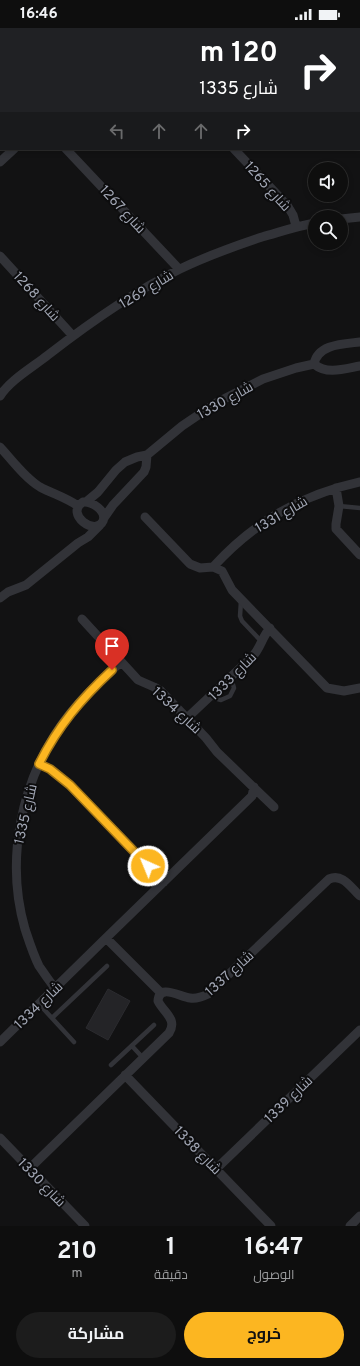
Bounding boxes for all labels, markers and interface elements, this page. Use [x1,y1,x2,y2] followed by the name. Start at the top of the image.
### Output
[20,5,58,24] text: 16:46
[200,36,278,72] text: 120 m
[292,44,344,96] icon: right
[199,78,278,101] text: شارع 1335
[106,120,128,142] icon: left
[148,120,170,142] icon: ahead
[190,120,212,142] icon: ahead
[232,120,254,142] icon: right
[240,159,294,215] street label: شارع 1265
[308,162,348,250] map controls
[308,162,348,202] button: sound
[95,182,148,238] street label: شارع 1267
[308,210,348,250] button: search
[116,267,177,313] street label: شارع 1269
[9,269,63,325] street label: شارع 1268
[195,379,257,424] street label: شارع 1330
[253,494,311,537] street label: شارع 1331
[95,629,129,670] pin
[101,635,123,657] icon: arrive
[206,650,261,705] street label: شارع 1333
[148,684,204,738] street label: شارع 1334
[11,783,42,846] street label: شارع 1335
[127,845,169,887] position arrow
[202,948,258,1000] street label: شارع 1337
[11,979,67,1033] street label: شارع 1334
[261,1073,317,1127] street label: شارع 1339
[170,1123,224,1179] street label: شارع 1338
[13,1155,68,1211] street label: شارع 1330
[166,1233,176,1263] text: 1
[245,1233,303,1263] text: 16:47
[57,1237,97,1267] text: 210
[71,1266,82,1282] text: m
[154,1268,188,1284] text: دقيقة
[253,1268,295,1284] text: الوصول
[16,1312,176,1358] button: مشاركة
[184,1312,344,1358] button: خروج

